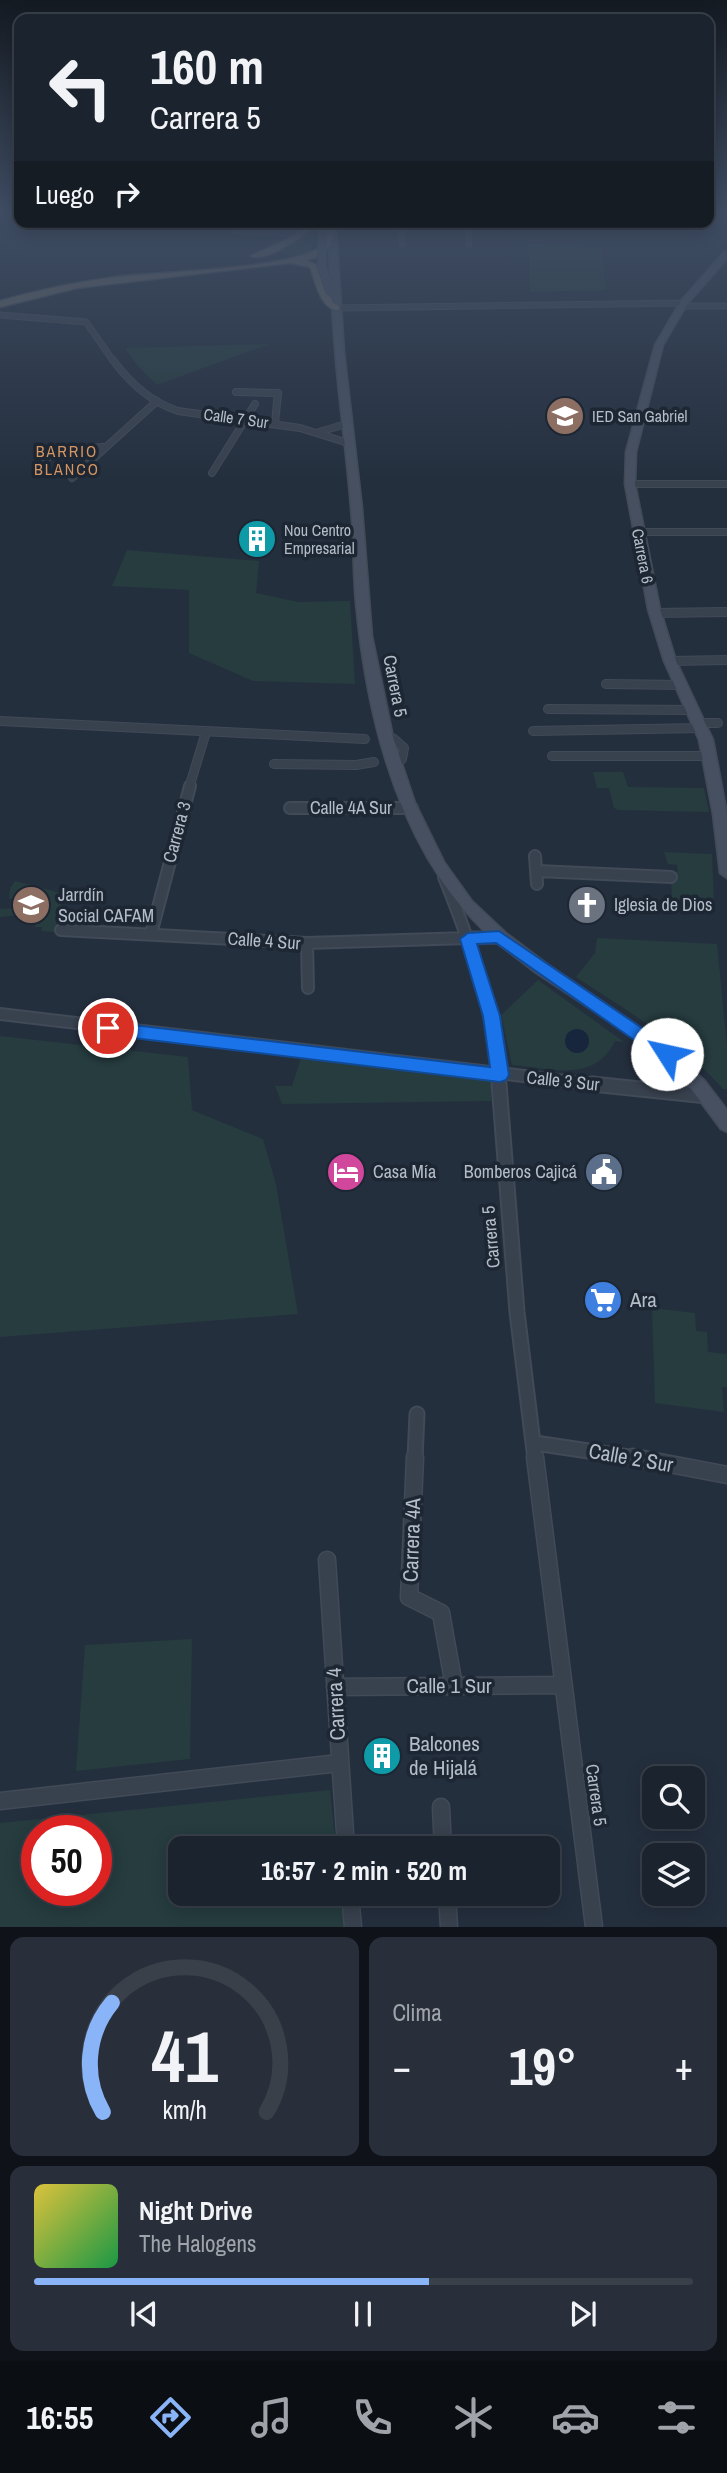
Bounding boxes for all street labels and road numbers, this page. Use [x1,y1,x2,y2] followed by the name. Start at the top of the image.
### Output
[202,403,270,433] street label: Calle 7 Sur
[627,527,659,585] street label: Carrera 6
[377,653,414,719] street label: Carrera 5
[310,795,392,820] street label: Calle 4A Sur
[156,799,197,865] street label: Carrera 3
[227,925,301,956] street label: Calle 4 Sur
[525,1064,601,1097] street label: Calle 3 Sur
[475,1205,506,1269] street label: Carrera 5
[587,1436,676,1479] street label: Calle 2 Sur
[396,1497,427,1583] street label: Carrera 4A
[319,1667,352,1741] street label: Carrera 4
[406,1671,492,1700] street label: Calle 1 Sur
[580,1762,613,1828] street label: Carrera 5

